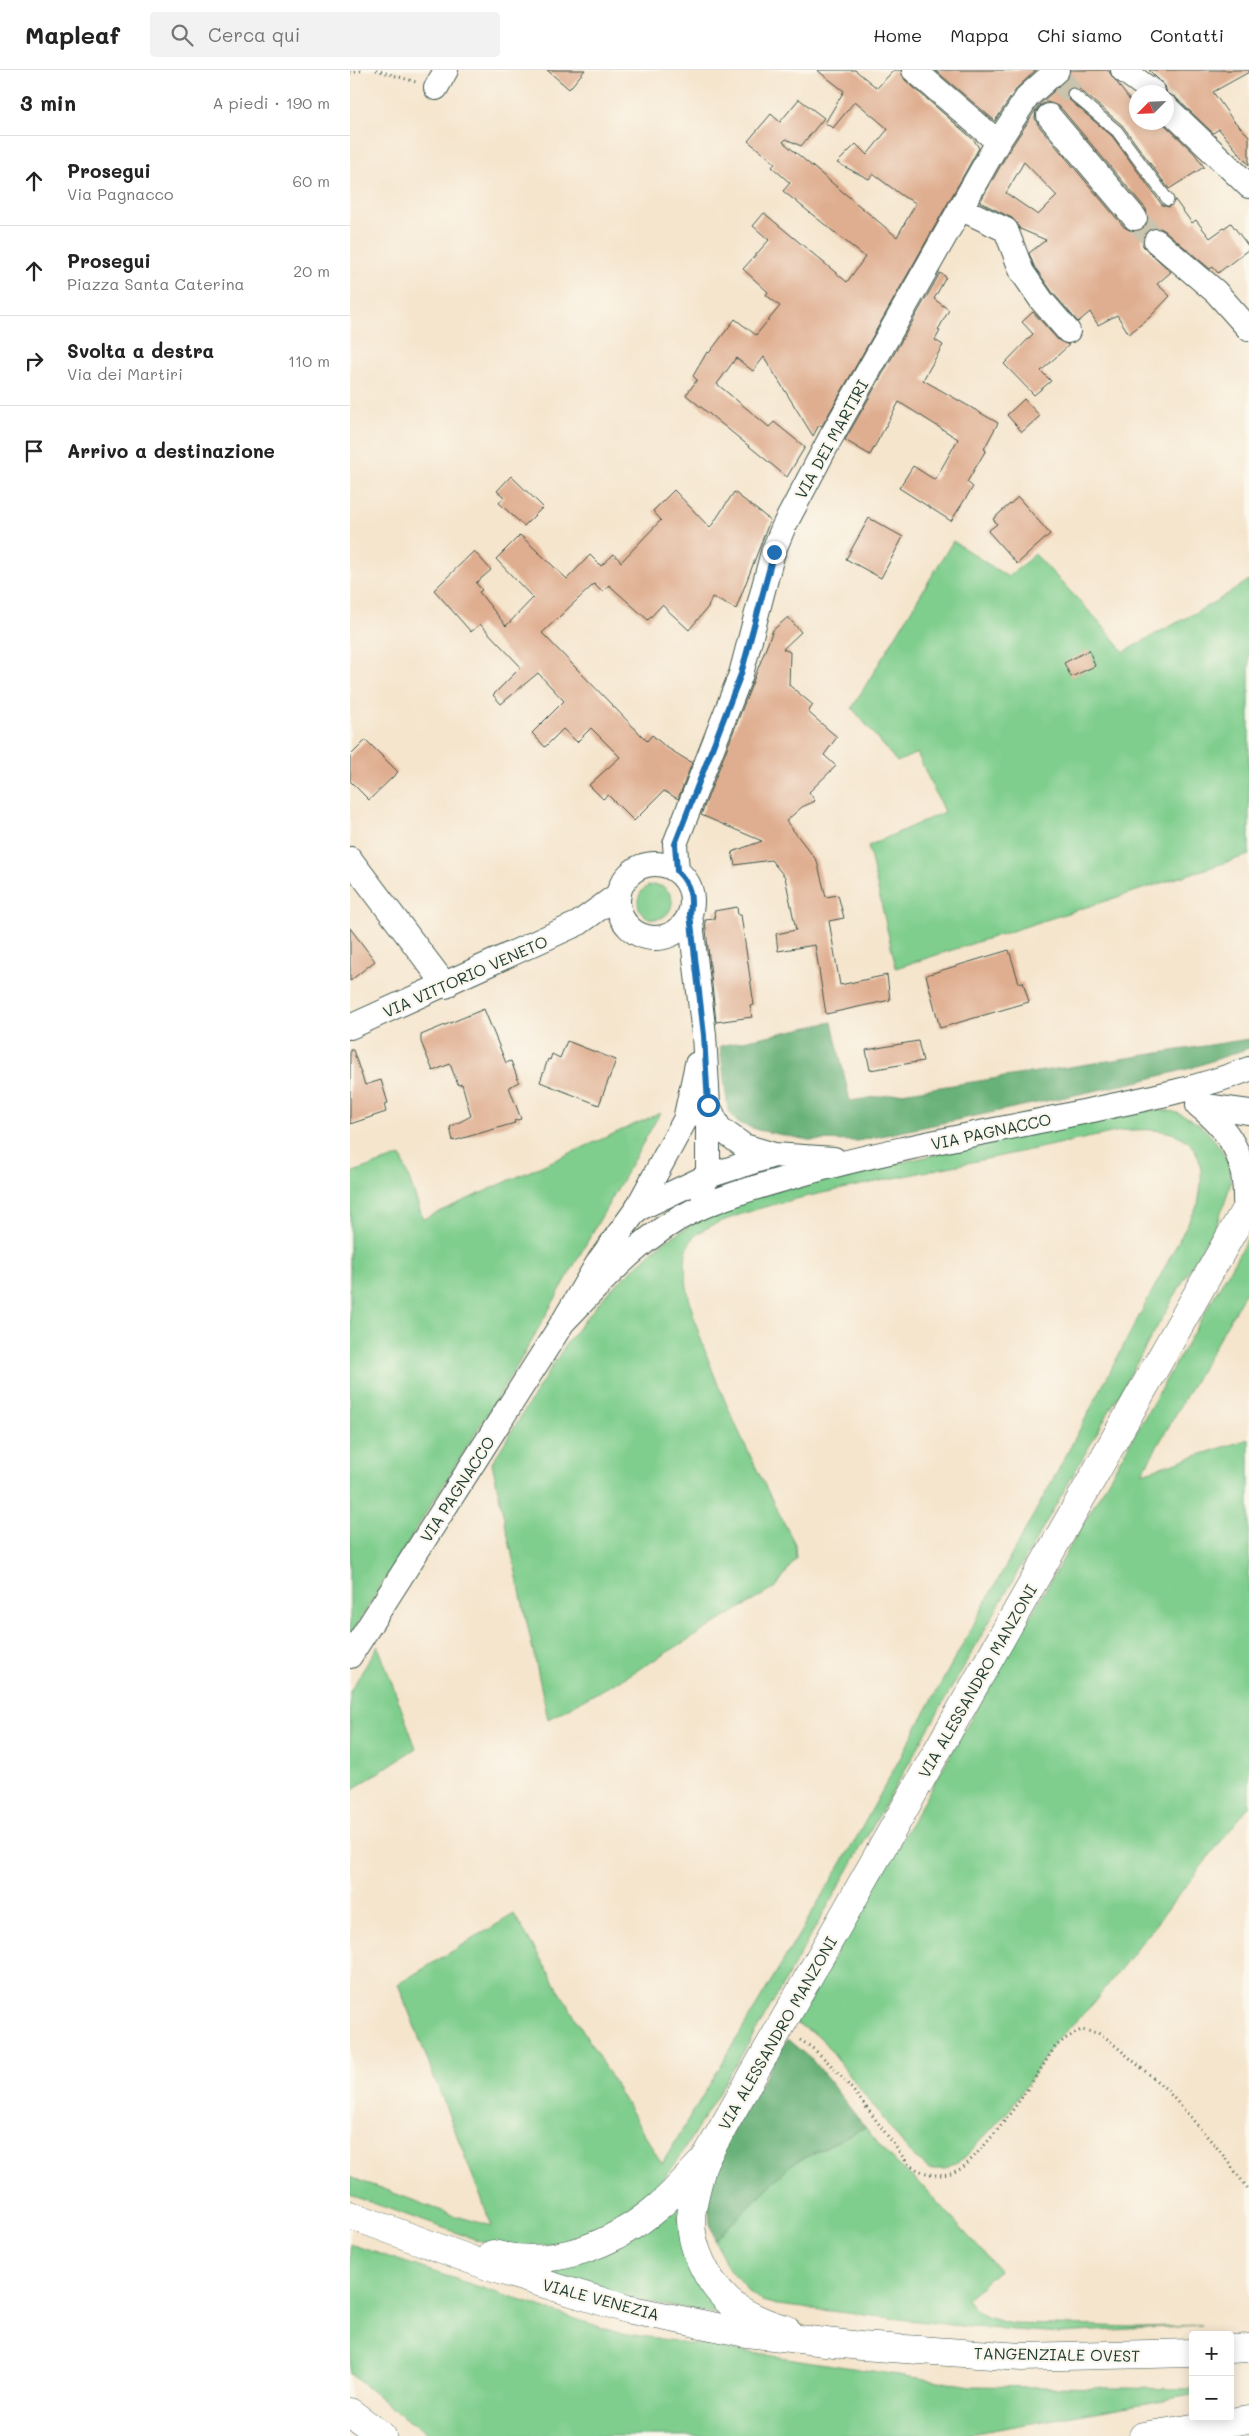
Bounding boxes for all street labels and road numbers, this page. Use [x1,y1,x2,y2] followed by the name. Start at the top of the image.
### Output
[790,376,872,502] street label: VIA DEI MARTIRI
[379,930,551,1022] street label: VIA VITTORIO VENETO
[929,1108,1053,1154] street label: VIA PAGNACCO
[415,1432,499,1546] street label: VIA PAGNACCO
[913,1581,1041,1781] street label: VIA ALESSANDRO MANZONI
[713,1933,841,2133] street label: VIA ALESSANDRO MANZONI
[540,2273,662,2325] street label: VIALE VENEZIA
[974,2342,1140,2366] street label: TANGENZIALE OVEST

